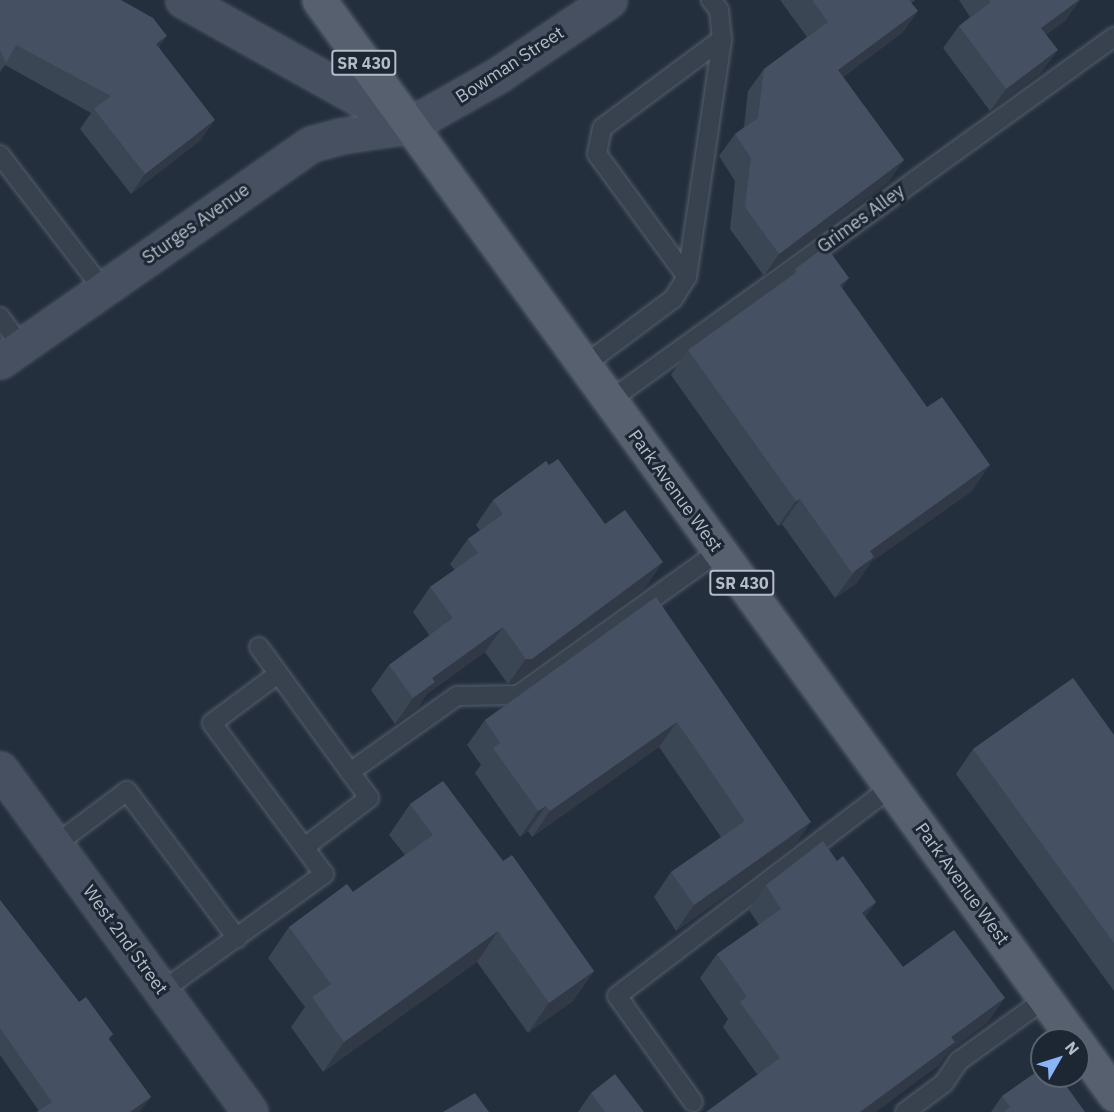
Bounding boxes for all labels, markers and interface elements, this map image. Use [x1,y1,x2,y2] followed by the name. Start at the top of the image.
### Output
[452,22,568,108] street label: Bowman Street
[331,50,397,76] road number: SR 430
[138,179,254,269] street label: Sturges Avenue
[813,180,909,258] street label: Grimes Alley
[623,426,727,556] street label: Park Avenue West
[709,570,775,596] road number: SR 430
[910,819,1014,949] street label: Park Avenue West
[78,881,172,999] street label: West 2nd Street
[1030,1028,1090,1088] north arrow
[1061,1037,1084,1059] text: N

